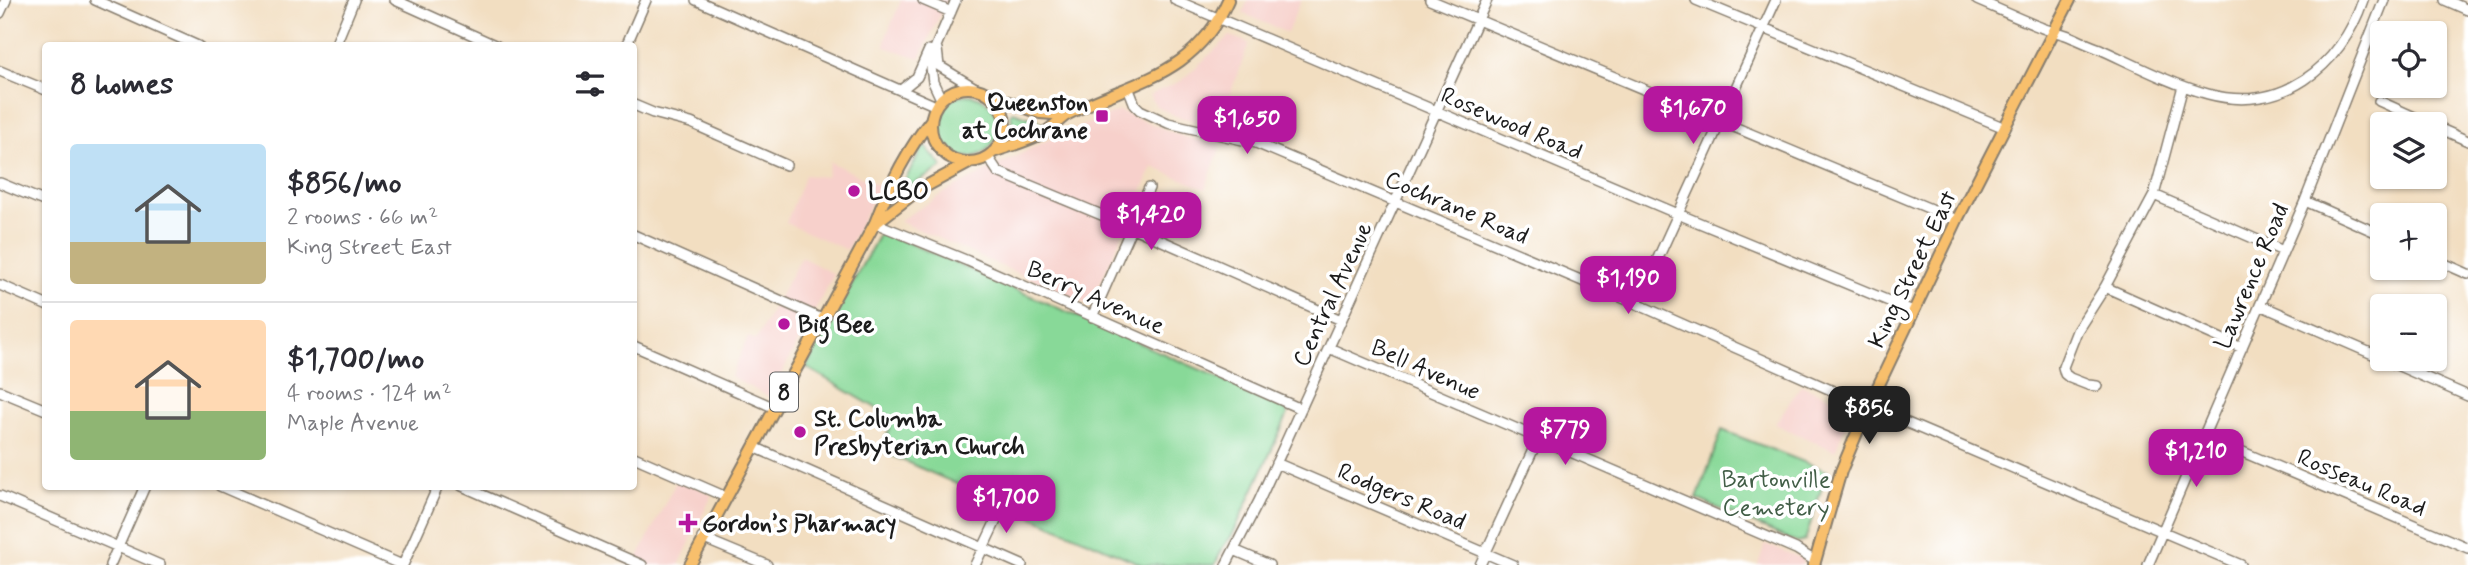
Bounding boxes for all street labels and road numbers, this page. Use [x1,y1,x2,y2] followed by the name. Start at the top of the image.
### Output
[1436,81,1587,168] street label: Rosewood Road
[1380,164,1533,253] street label: Cochrane Road
[1862,185,1967,355] street label: King Street East
[2208,199,2297,354] street label: Lawrence Road
[1286,217,1380,372] street label: Central Avenue
[1022,254,1169,343] street label: Berry Avenue
[1366,333,1485,408] street label: Bell Avenue
[770,372,798,412] road number: 8
[2292,442,2431,524] street label: Rosseau Road
[1332,456,1470,540] street label: Rodgers Road

